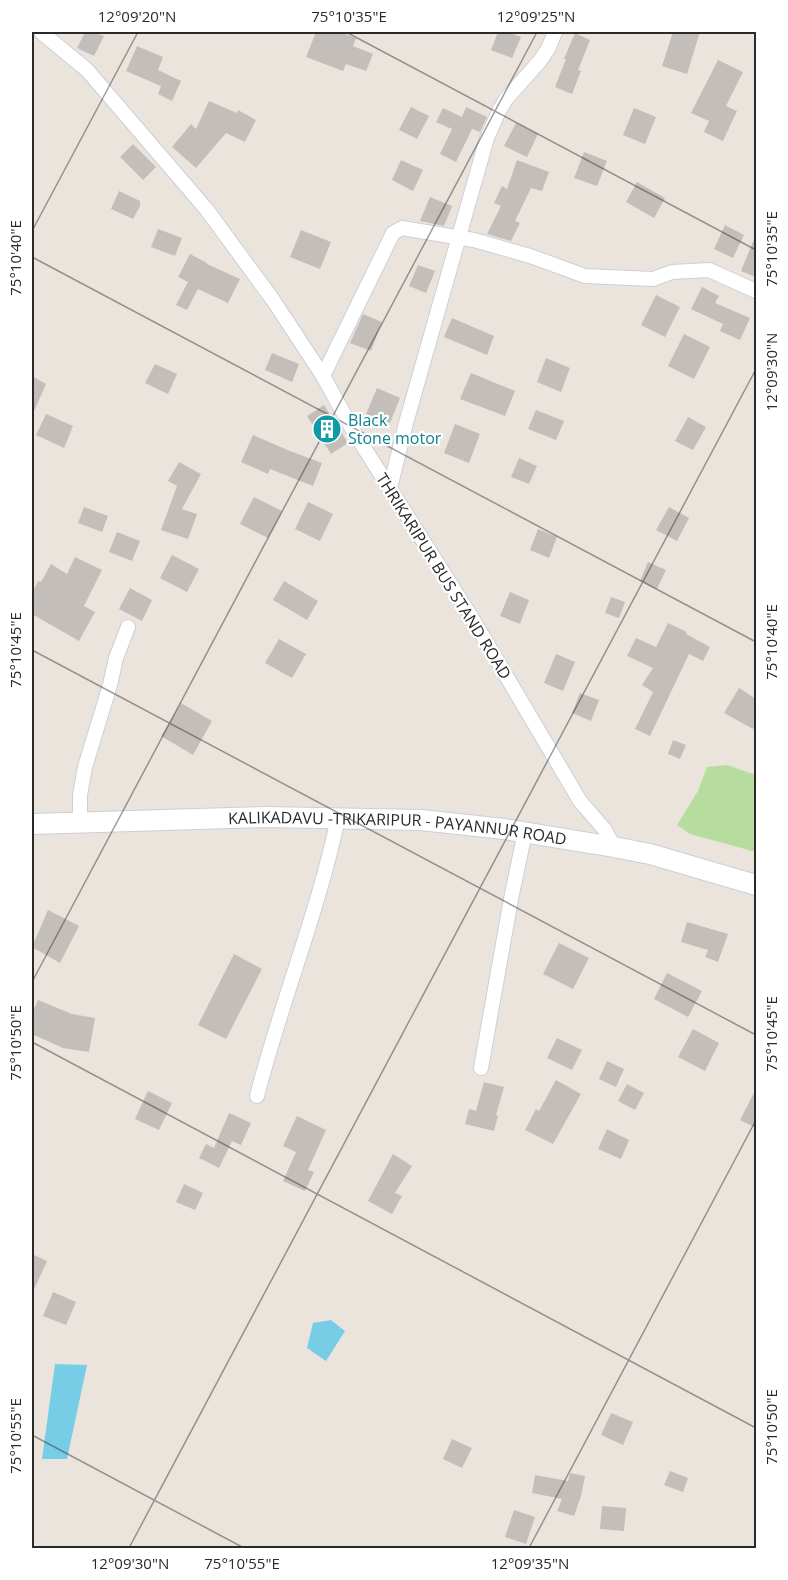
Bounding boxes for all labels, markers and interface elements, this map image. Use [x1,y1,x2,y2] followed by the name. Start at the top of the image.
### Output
[98,6,176,26] text: 12°09'20"N
[311,6,387,26] text: 75°10'35"E
[497,6,575,26] text: 12°09'25"N
[761,211,781,287] text: 75°10'35"E
[5,220,25,296] text: 75°10'40"E
[761,333,781,411] text: 12°09'30"N
[348,409,442,449] place label: Black Stone motor
[311,413,343,445] building icon: Black Stone motor
[371,469,517,683] street label: THRIKARIPUR BUS STAND ROAD
[761,604,781,680] text: 75°10'40"E
[5,612,25,688] text: 75°10'45"E
[228,806,568,850] street label: KALIKADAVU -TRIKARIPUR - PAYANNUR ROAD
[761,996,781,1072] text: 75°10'45"E
[5,1005,25,1081] text: 75°10'50"E
[761,1389,781,1465] text: 75°10'50"E
[5,1398,25,1474] text: 75°10'55"E
[91,1553,169,1573] text: 12°09'30"N
[204,1553,280,1573] text: 75°10'55"E
[491,1553,569,1573] text: 12°09'35"N

